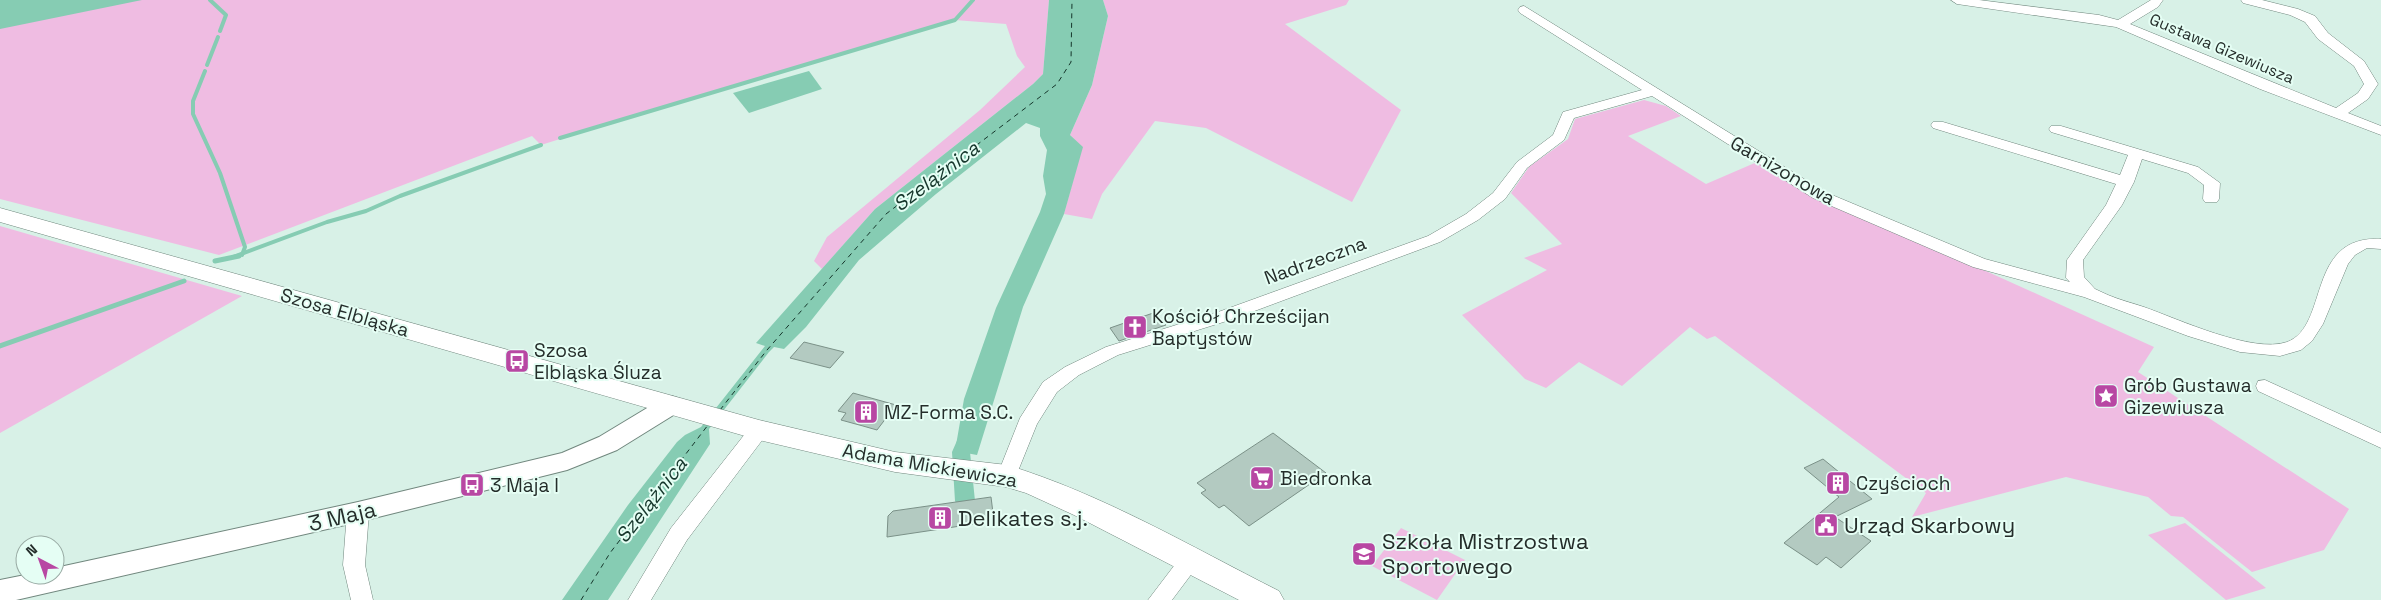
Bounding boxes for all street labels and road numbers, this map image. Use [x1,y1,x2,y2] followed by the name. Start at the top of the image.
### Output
[2146,8,2297,88] street label: Gustawa Gizewiusza
[1726,130,1840,211] street label: Garnizonowa
[1261,230,1370,291] street label: Nadrzeczna
[278,282,412,343] street label: Szosa Elbląska
[840,438,1019,493] street label: Adama Mickiewicza
[305,495,379,537] street label: 3 Maja

